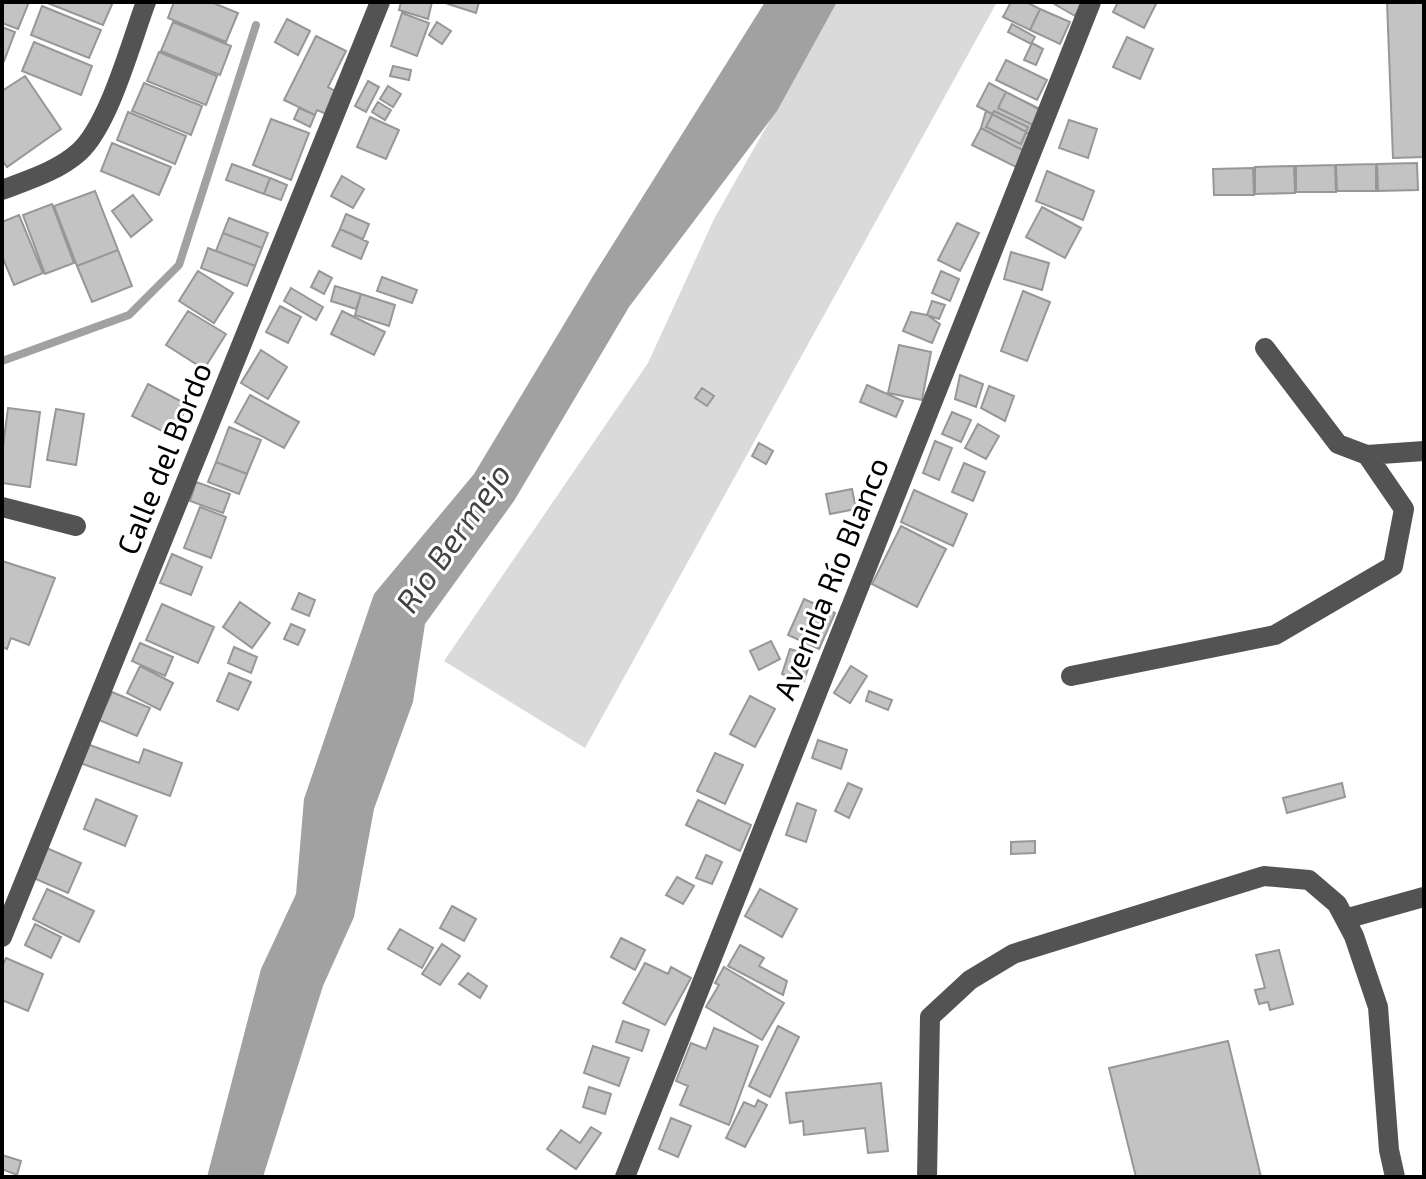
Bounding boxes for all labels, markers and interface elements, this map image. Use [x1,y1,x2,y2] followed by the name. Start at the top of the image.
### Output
[108,357,218,559] street label: Calle del Bordo
[765,452,895,704] street label: Avenida Río Blanco
[387,455,518,620] water label: Río Bermejo

